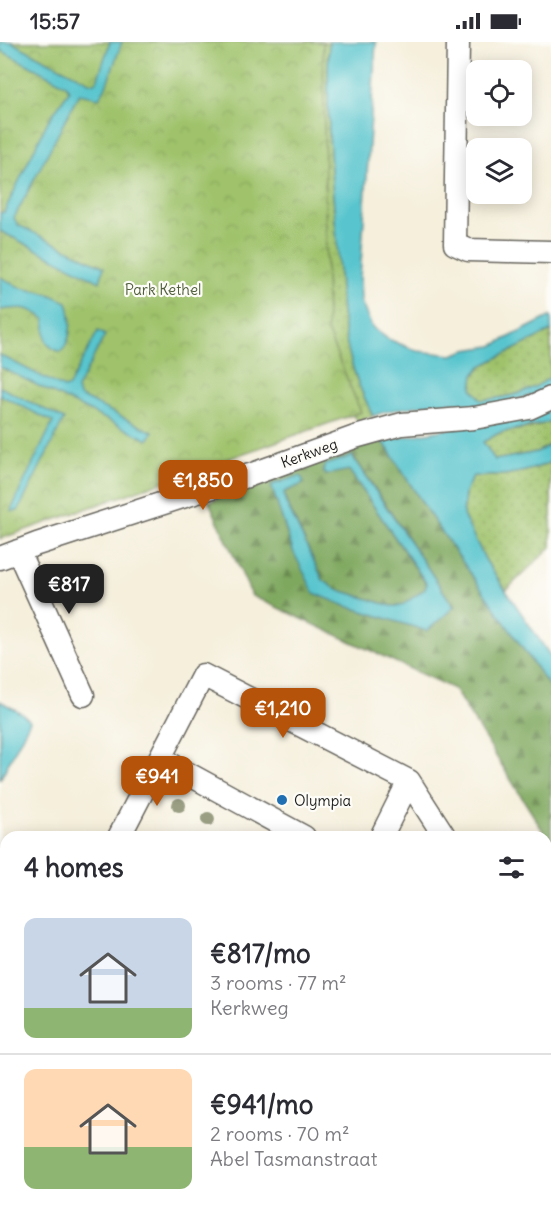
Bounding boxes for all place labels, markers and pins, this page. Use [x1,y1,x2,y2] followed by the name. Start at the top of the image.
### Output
[154,460,252,511] pin: €1,850
[33,564,105,615] pin: €817
[234,688,332,739] pin: €1,210
[121,756,193,807] pin: €941
[294,791,352,810] place label: Olympia
[275,793,289,807] marker: Olympia

